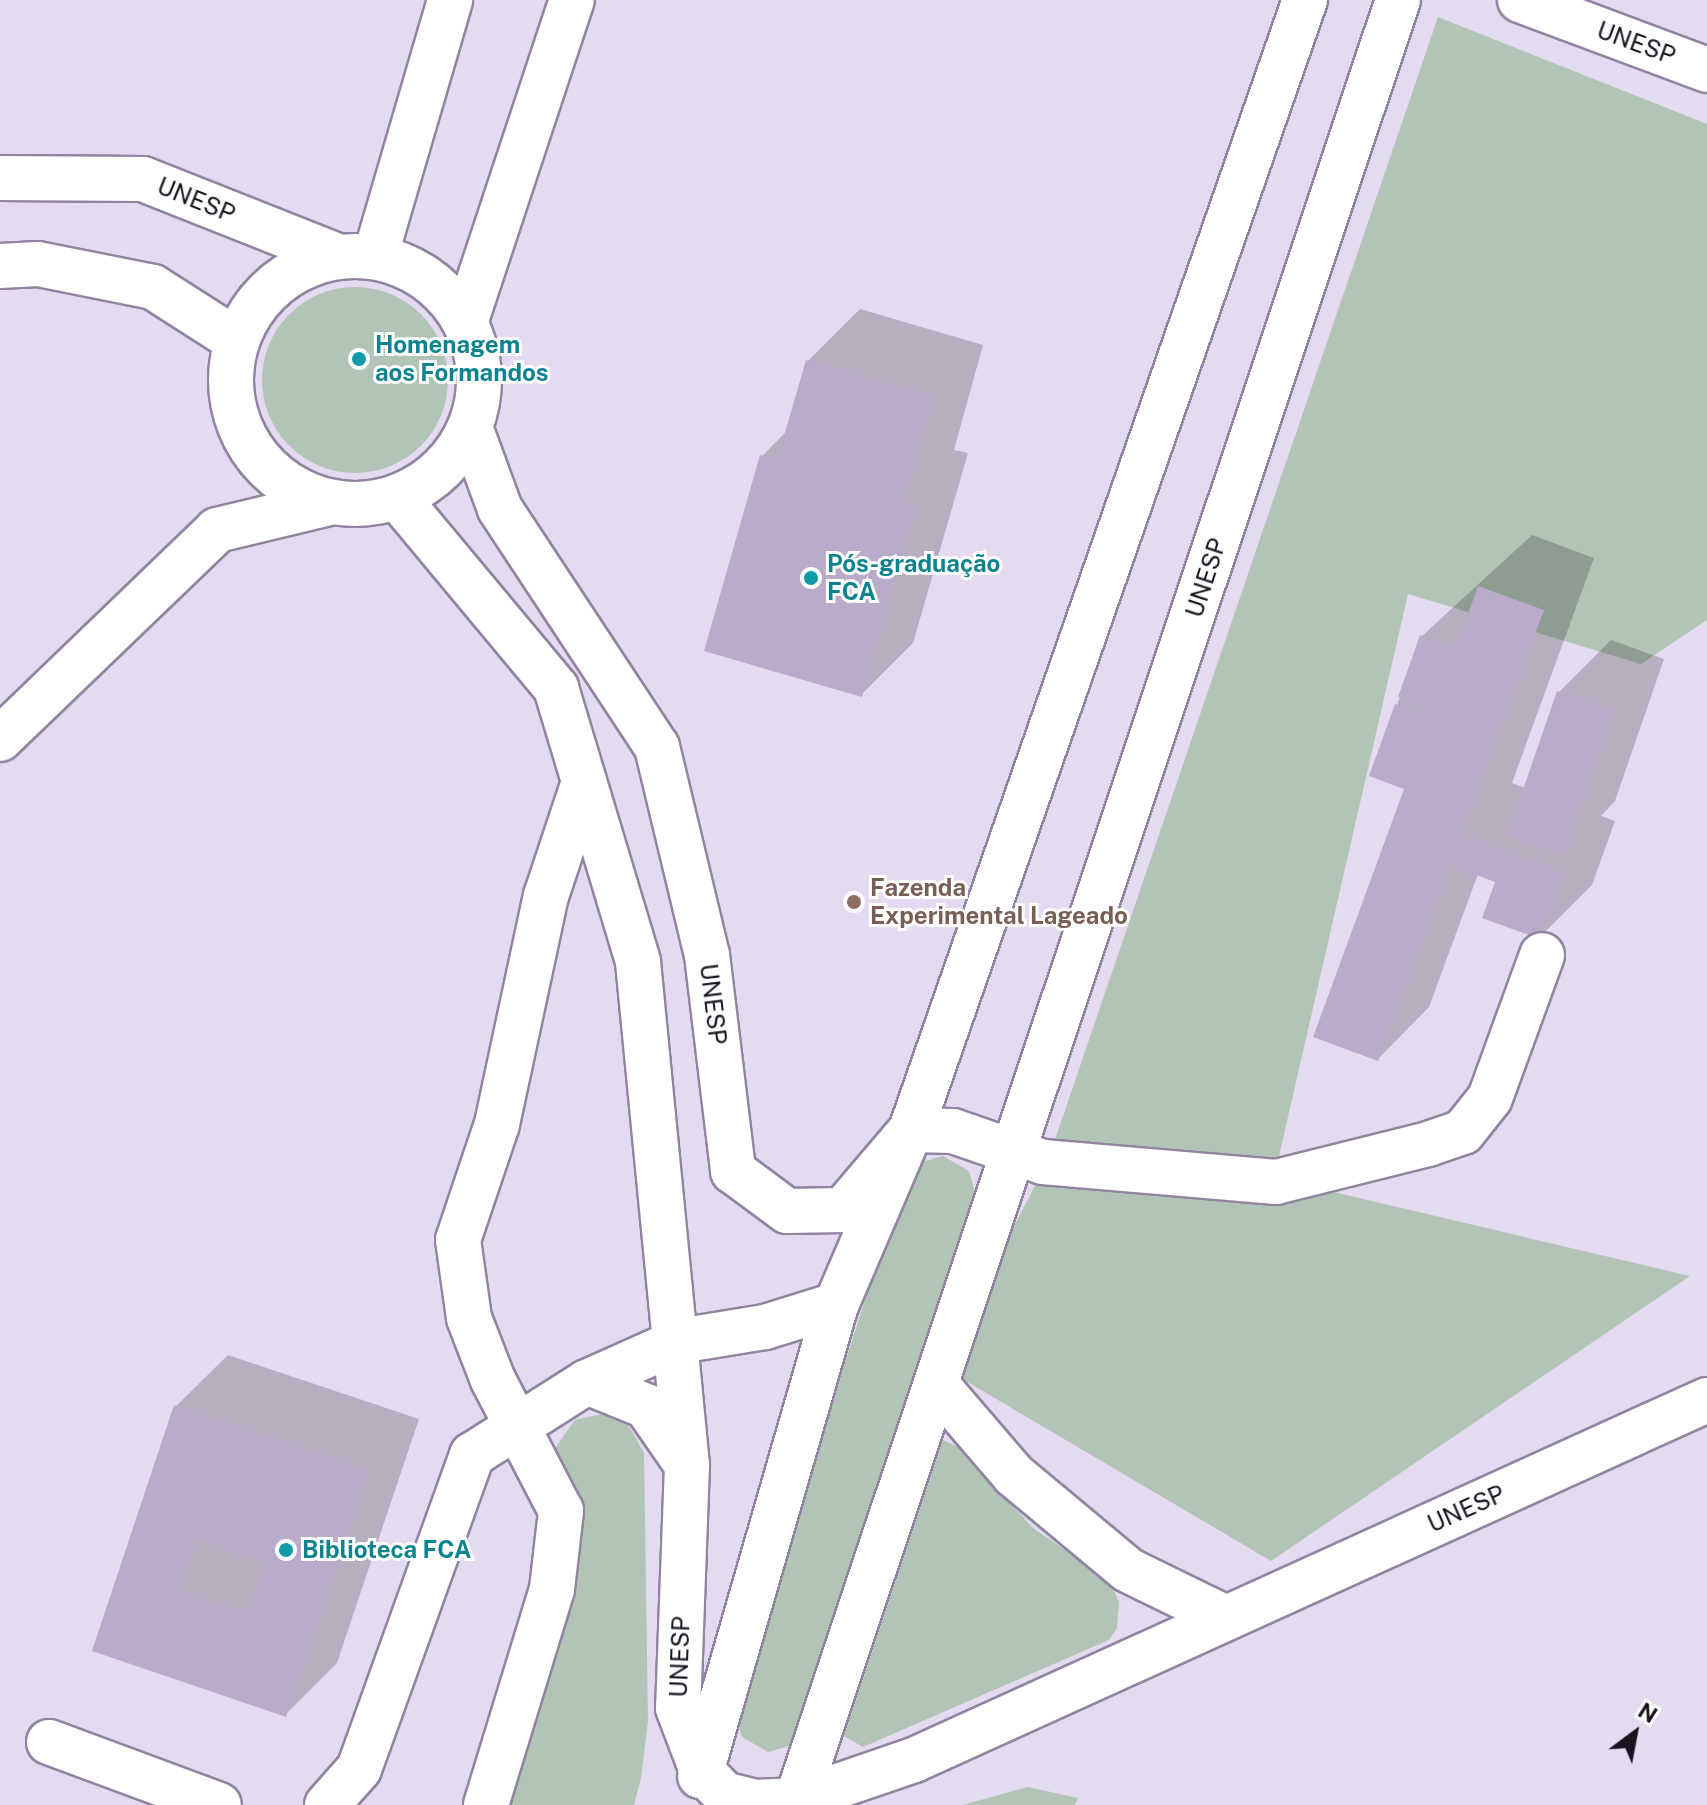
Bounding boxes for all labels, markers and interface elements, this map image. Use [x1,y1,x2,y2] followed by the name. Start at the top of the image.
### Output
[1593,16,1679,70] street label: UNESP
[153,171,239,229] street label: UNESP
[375,331,549,387] place label: Homenagem aos Formandos
[350,350,368,368] marker: Homenagem aos Formandos
[1180,535,1232,621] street label: UNESP
[827,550,1000,606] place label: Pós-graduação FCA
[802,569,820,587] marker: Pós-graduação FCA
[870,874,1128,930] place label: Fazenda Experimental Lageado
[845,893,863,911] marker: Fazenda Experimental Lageado
[694,962,732,1046] street label: UNESP
[1423,1479,1509,1539] street label: UNESP
[302,1536,471,1564] place label: Biblioteca FCA
[277,1541,295,1559] marker: Biblioteca FCA
[664,1616,696,1698] street label: UNESP
[1595,1693,1675,1773] north arrow
[1634,1697,1662,1728] text: N

